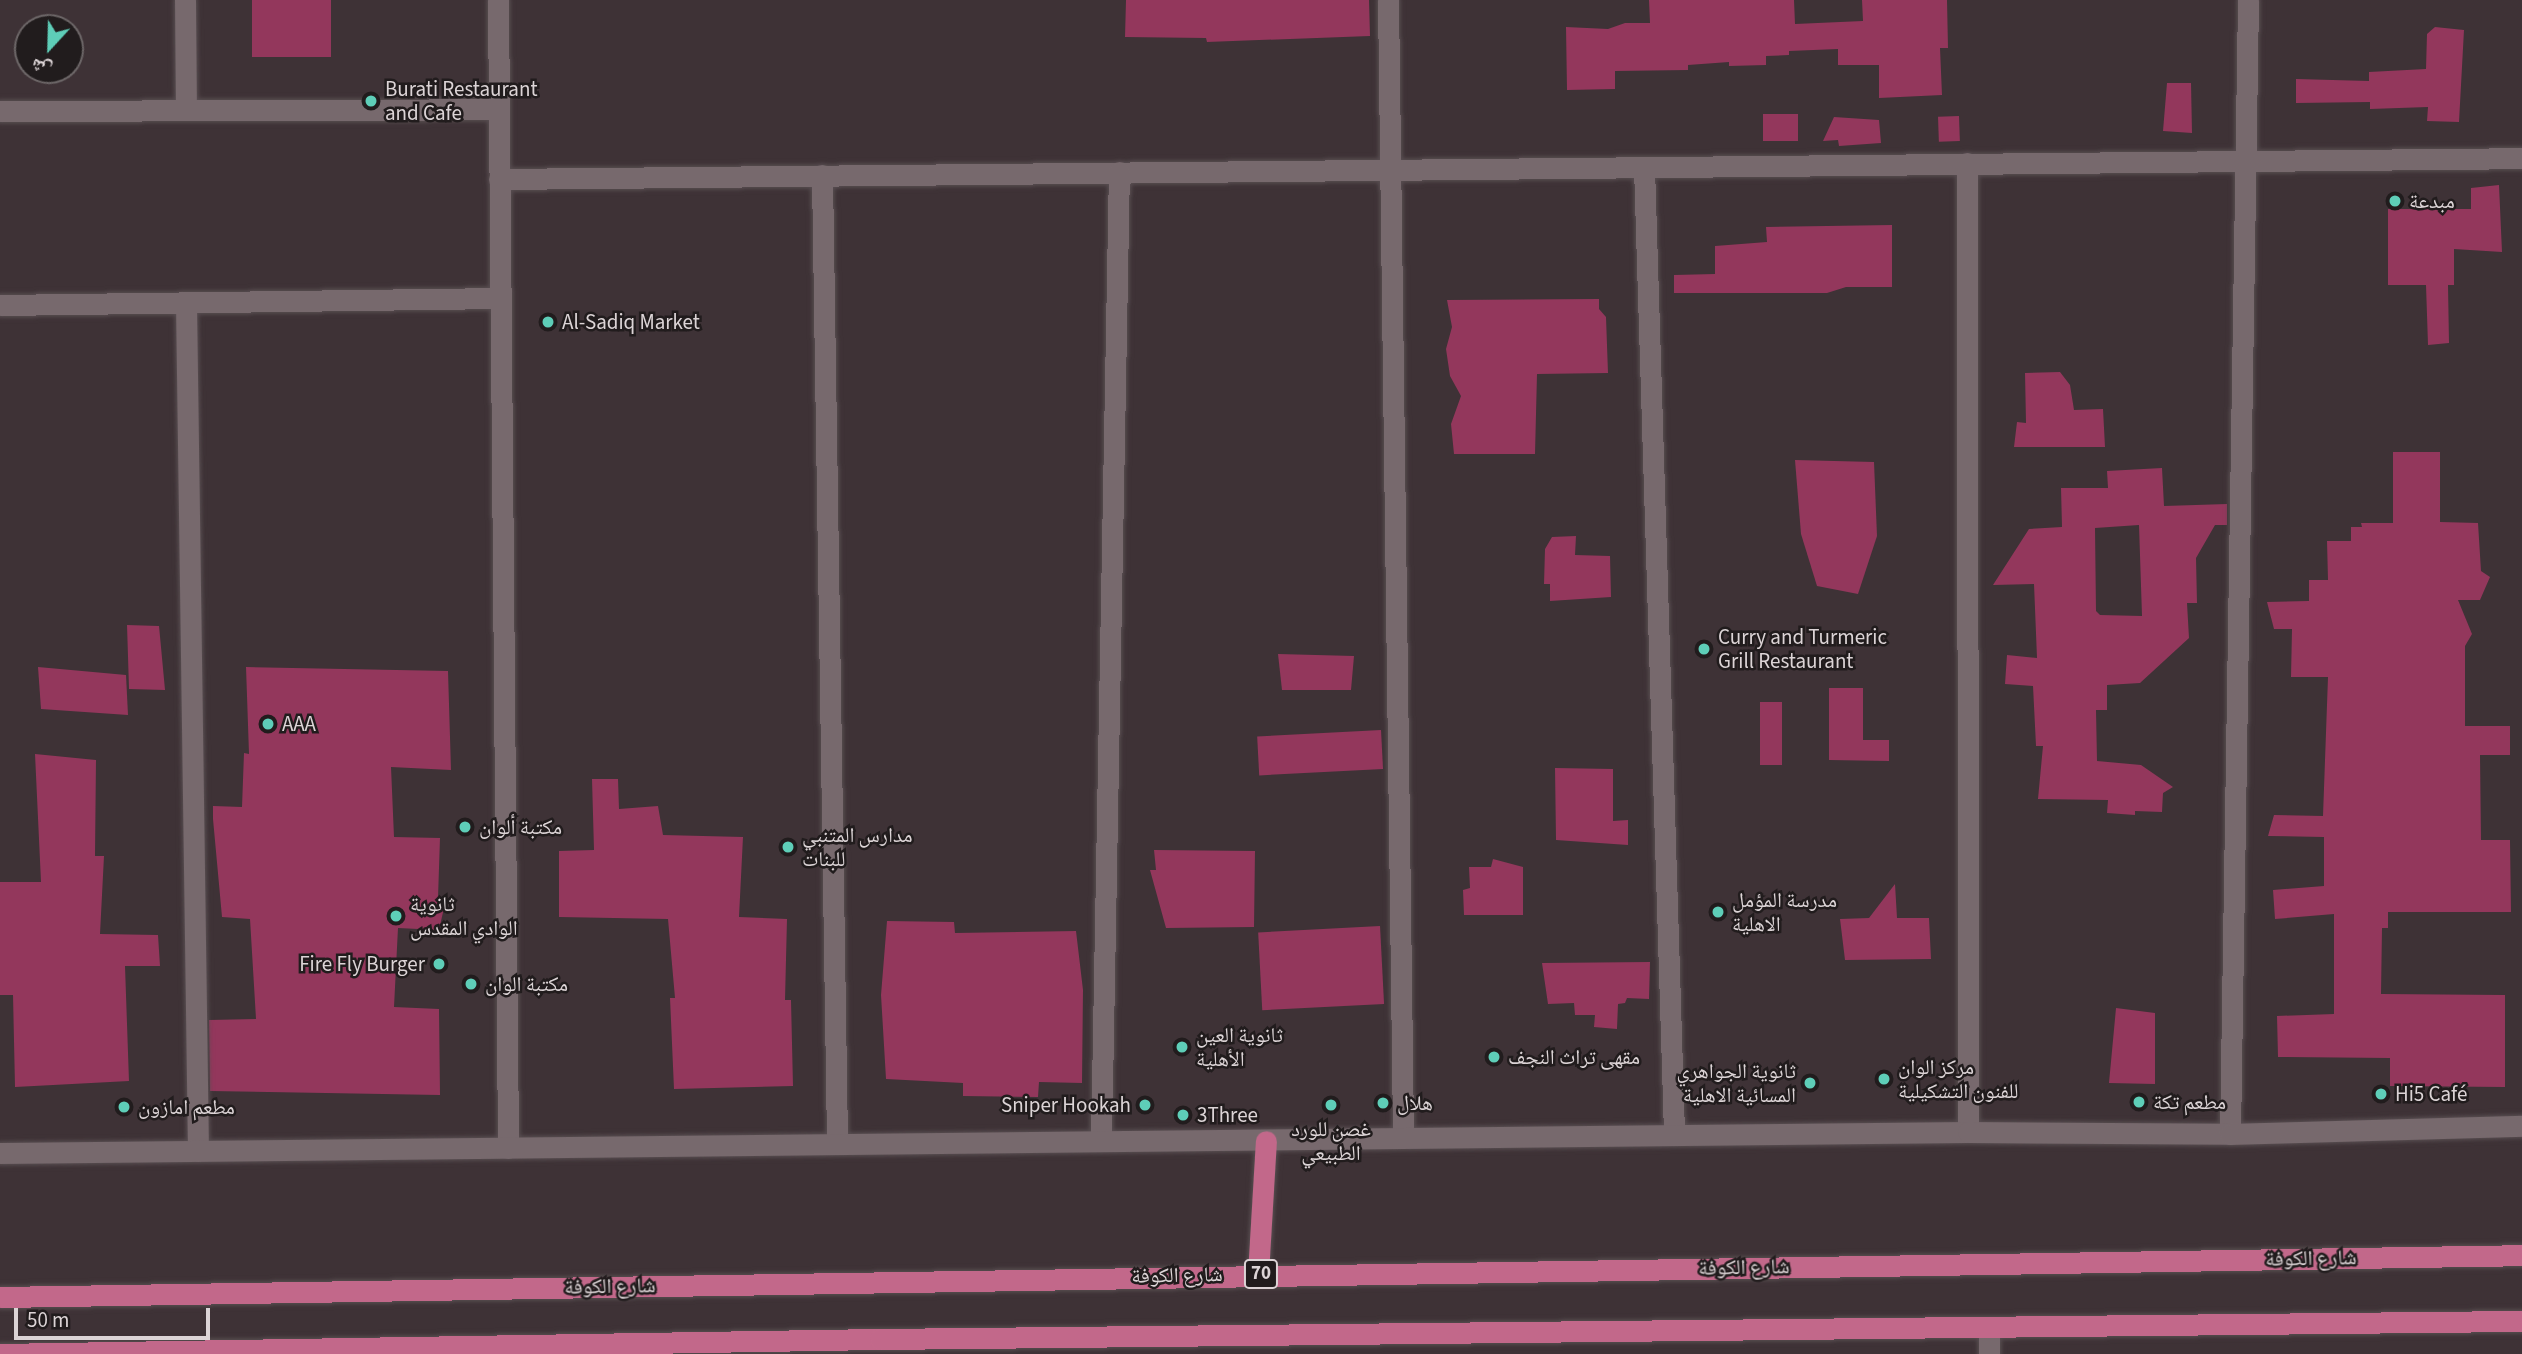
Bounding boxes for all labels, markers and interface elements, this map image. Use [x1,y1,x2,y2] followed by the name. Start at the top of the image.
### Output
[14,14,84,84] north arrow
[27,51,56,83] text: ش
[385,76,537,126] place label: Burati Restaurant and Cafe
[363,93,379,109] marker: Burati Restaurant and Cafe
[2409,188,2455,214] place label: مبدعة
[2387,193,2403,209] marker: مبدعة
[562,309,700,335] place label: Al-Sadiq Market
[540,314,556,330] marker: Al-Sadiq Market
[1718,624,1887,674] place label: Curry and Turmeric Grill Restaurant
[1696,641,1712,657] marker: Curry and Turmeric Grill Restaurant
[282,711,316,737] place label: AAA
[260,716,276,732] marker: AAA
[479,814,562,840] place label: مكتبة ألوان
[457,819,473,835] marker: مكتبة ألوان
[802,822,912,872] place label: مدارس المتنبي للبنات
[780,839,796,855] marker: مدارس المتنبي للبنات
[1732,887,1837,937] place label: مدرسة المؤمل الاهلية
[410,891,518,941] place label: ثانوية الوادي المقدس
[1710,904,1726,920] marker: مدرسة المؤمل الاهلية
[388,908,404,924] marker: ثانوية الوادي المقدس
[299,951,425,977] place label: Fire Fly Burger
[431,956,447,972] marker: Fire Fly Burger
[485,971,568,997] place label: مكتبة الوان
[463,976,479,992] marker: مكتبة الوان
[1196,1022,1283,1072] place label: ثانوية العين الأهلية
[1174,1039,1190,1055] marker: ثانوية العين الأهلية
[1508,1044,1640,1070] place label: مقهى تراث النجف
[1486,1049,1502,1065] marker: مقهى تراث النجف
[1898,1054,2019,1104] place label: مركز الوان للفنون التشكيلية
[1677,1058,1796,1108] place label: ثانوية الجواهري المسائية الاهلية
[1876,1071,1892,1087] marker: مركز الوان للفنون التشكيلية
[1802,1075,1818,1091] marker: ثانوية الجواهري المسائية الاهلية
[2395,1081,2467,1107] place label: Hi5 Café
[2373,1086,2389,1102] marker: Hi5 Café
[2153,1089,2226,1115] place label: مطعم تكة
[1397,1090,1433,1116] place label: هلال
[1001,1092,1131,1118] place label: Sniper Hookah
[138,1094,235,1120] place label: مطعم امازون
[2131,1094,2147,1110] marker: مطعم تكة
[1375,1095,1391,1111] marker: هلال
[1137,1097,1153,1113] marker: Sniper Hookah
[1323,1097,1339,1113] marker: غصن للورد الطبيعي
[116,1099,132,1115] marker: مطعم امازون
[1197,1102,1258,1128] place label: 3Three
[1175,1107,1191,1123] marker: 3Three
[1291,1116,1371,1166] place label: غصن للورد الطبيعي
[2265,1245,2357,1271] street label: شارع الكوفة
[1698,1254,1790,1280] street label: شارع الكوفة
[1244,1258,1278,1290] road number: 70
[1131,1262,1223,1288] street label: شارع الكوفة
[564,1273,656,1299] street label: شارع الكوفة
[18,1294,214,1338] scale bar
[27,1305,69,1335] text: 50 m

